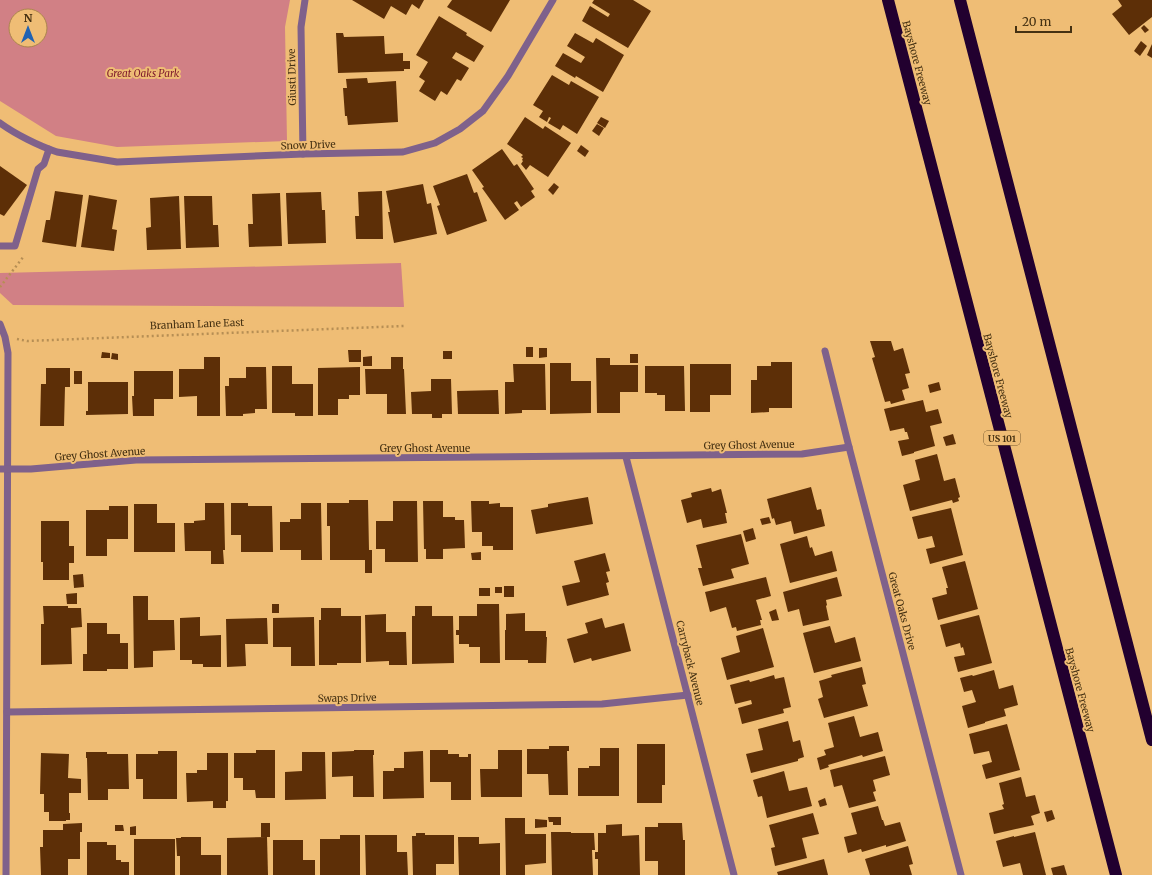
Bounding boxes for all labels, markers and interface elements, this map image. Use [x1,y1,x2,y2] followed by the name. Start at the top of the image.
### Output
[8,8,48,48] north arrow
[1016,8,1071,34] scale bar
[24,11,33,25] text: N
[1022,14,1051,29] text: 20 m
[899,19,935,107] street label: Bayshore Freeway
[285,48,299,106] street label: Giusti Drive
[107,67,180,80] park label: Great Oaks Park
[280,138,336,152] street label: Snow Drive
[150,316,244,332] street label: Branham Lane East
[980,332,1016,420] street label: Bayshore Freeway
[984,431,1020,445] road number: US 101
[704,438,794,452] street label: Grey Ghost Avenue
[380,442,470,455] street label: Grey Ghost Avenue
[54,444,146,464] street label: Grey Ghost Avenue
[885,571,919,651] street label: Great Oaks Drive
[673,619,707,707] street label: Carryback Avenue
[1062,646,1098,734] street label: Bayshore Freeway
[317,691,377,705] street label: Swaps Drive

